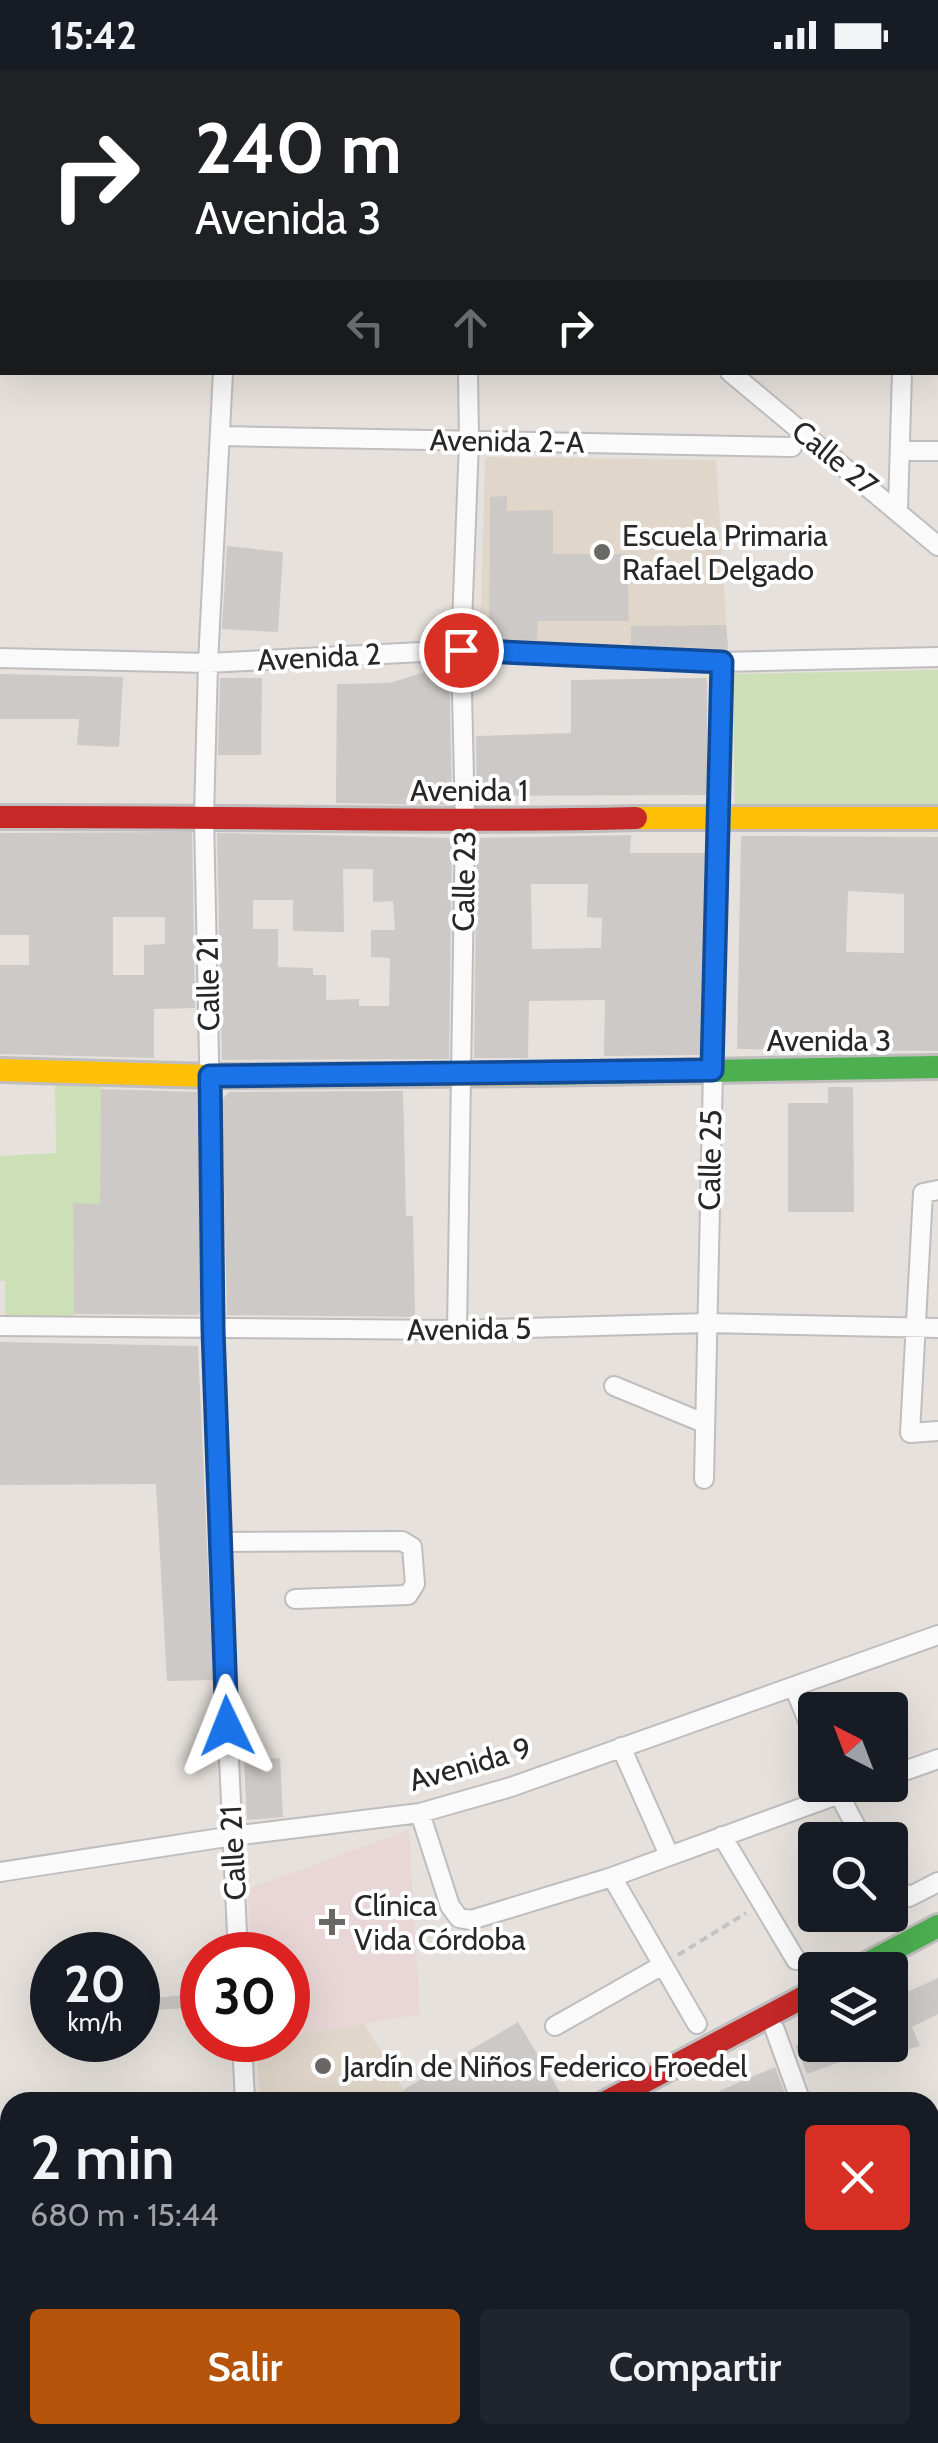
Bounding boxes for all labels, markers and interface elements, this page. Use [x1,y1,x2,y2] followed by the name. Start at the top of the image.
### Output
[50,12,137,59] text: 15:42
[195,105,402,191] text: 240 m
[30,110,160,240] icon: right
[195,191,382,245] text: Avenida 3
[338,300,393,355] icon: left
[443,300,498,355] icon: ahead
[548,300,603,355] icon: right
[785,412,885,504] street label: Calle 27
[429,421,585,461] street label: Avenida 2-A
[622,517,828,588] place label: Escuela Primaria Rafael Delgado
[591,541,613,563] marker: Escuela Primaria Rafael Delgado
[419,608,504,693] pin
[434,623,489,678] icon: arrive
[256,635,382,679] street label: Avenida 2
[410,772,528,809] street label: Avenida 1
[445,830,483,932] street label: Calle 23
[189,936,227,1032] street label: Calle 21
[767,1022,891,1059] street label: Avenida 3
[691,1109,729,1211] street label: Calle 25
[406,1309,532,1349] street label: Avenida 5
[175,1674,279,1778] position arrow
[798,1692,908,1802] north arrow
[798,1692,908,2062] map controls
[405,1729,535,1799] street label: Avenida 9
[212,1805,254,1901] street label: Calle 21
[798,1822,908,1932] button: search
[354,1887,526,1958] place label: Clínica Vida Córdoba
[319,1909,345,1935] marker: Clínica Vida Córdoba
[180,1932,310,2062] speed limit sign: 30
[798,1952,908,2062] button: layers
[64,1954,126,2015] text: 20
[68,2007,122,2037] text: km/h
[342,2048,747,2085] place label: Jardín de Niños Federico Froedel
[312,2055,334,2077] marker: Jardín de Niños Federico Froedel
[30,2121,175,2194] text: 2 min
[805,2125,910,2230] button: close
[30,2195,219,2234] text: 680 m · 15:44
[30,2309,460,2424] button: Salir
[480,2309,910,2424] button: Compartir

